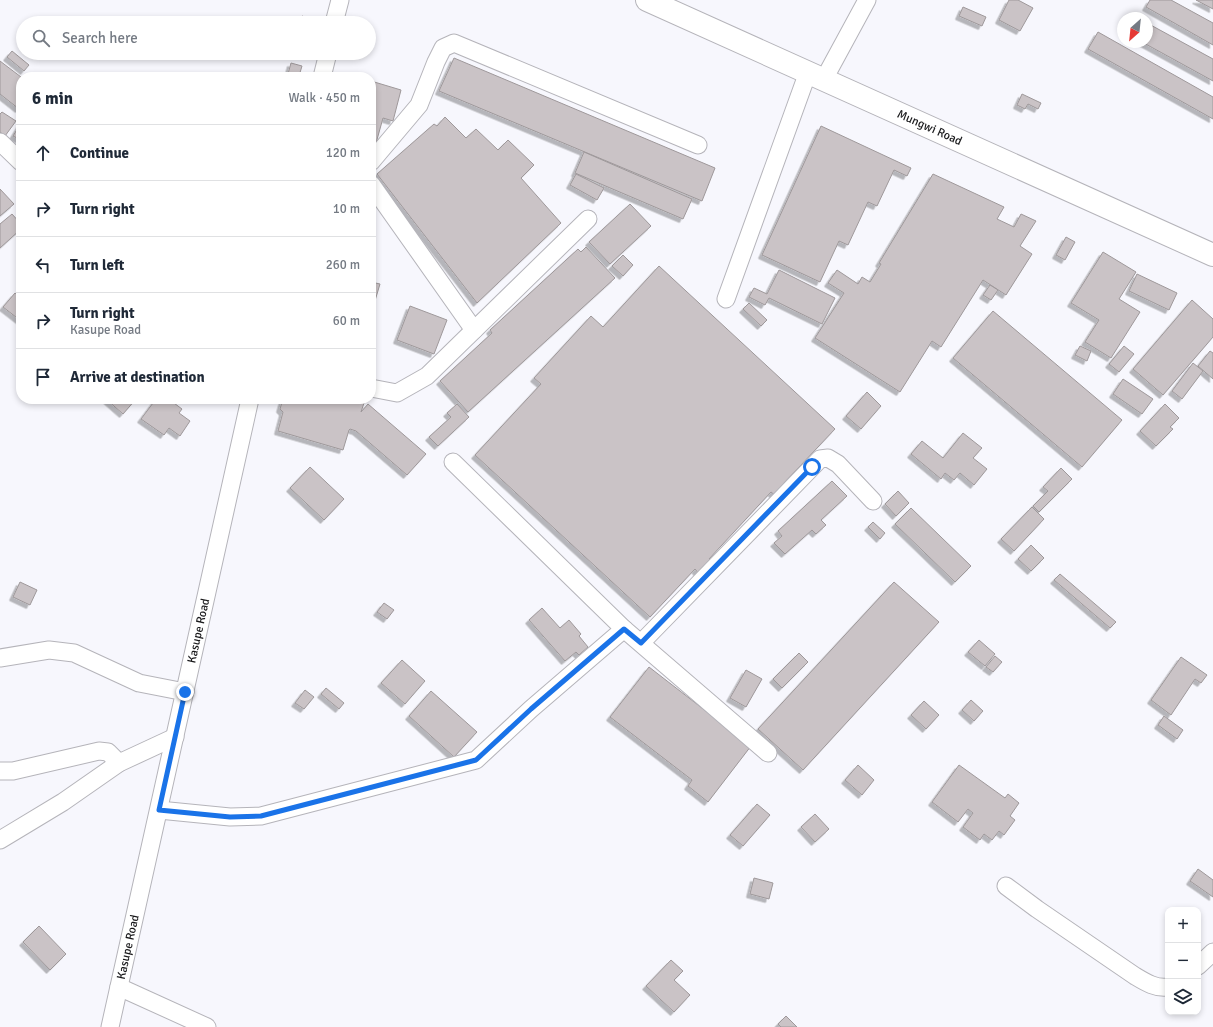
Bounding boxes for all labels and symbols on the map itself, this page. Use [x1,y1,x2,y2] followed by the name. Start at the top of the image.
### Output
[1117,12,1153,48] north arrow
[895,107,964,149] street label: Mungwi Road
[803,458,821,476] route start
[184,597,213,665] street label: Kasupe Road
[176,683,194,701] route end
[114,913,143,981] street label: Kasupe Road

